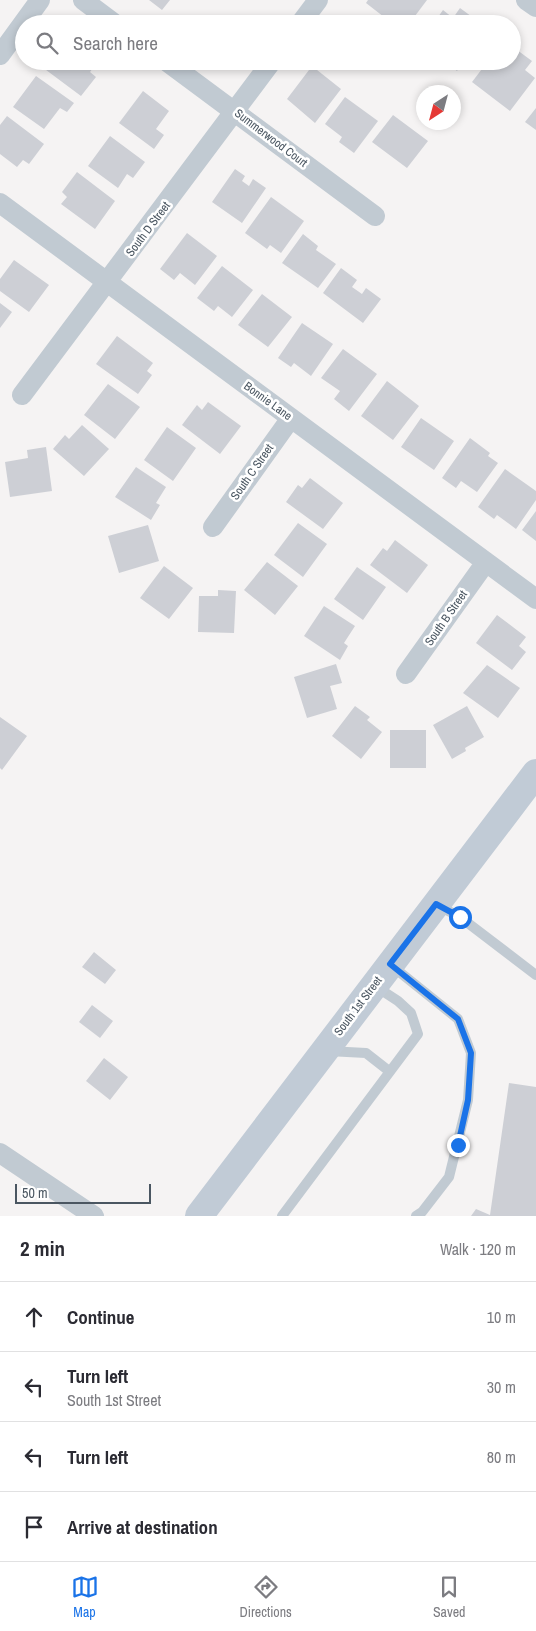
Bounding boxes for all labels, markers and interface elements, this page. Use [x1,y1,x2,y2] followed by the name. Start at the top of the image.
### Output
[15,15,521,70] search box
[33,29,61,57] icon: search
[73,30,158,56] text: Search here
[416,85,461,130] north arrow
[231,105,311,171] street label: Summerwood Court
[122,198,174,260] street label: South D Street
[241,378,295,424] street label: Bonnie Lane
[227,441,277,503] street label: South C Street
[421,587,471,649] street label: South B Street
[449,906,472,929] route start
[330,973,386,1039] street label: South 1st Street
[447,1134,470,1157] route end
[15,1181,151,1204] scale bar
[22,1184,48,1202] text: 50 m
[20,1234,65,1263] text: 2 min
[440,1238,516,1260] text: Walk · 120 m
[20,1303,48,1331] icon: ahead
[67,1304,135,1330] text: Continue
[487,1306,516,1328] text: 10 m
[67,1363,128,1389] text: Turn left
[20,1373,48,1401] icon: left
[487,1376,516,1398] text: 30 m
[67,1389,161,1411] text: South 1st Street
[20,1443,48,1471] icon: left
[67,1444,128,1470] text: Turn left
[487,1446,516,1468] text: 80 m
[20,1513,48,1541] icon: arrive
[67,1514,218,1540] text: Arrive at destination
[71,1573,99,1621] tab: Map
[240,1573,292,1621] tab: Directions
[433,1573,465,1621] tab: Saved

